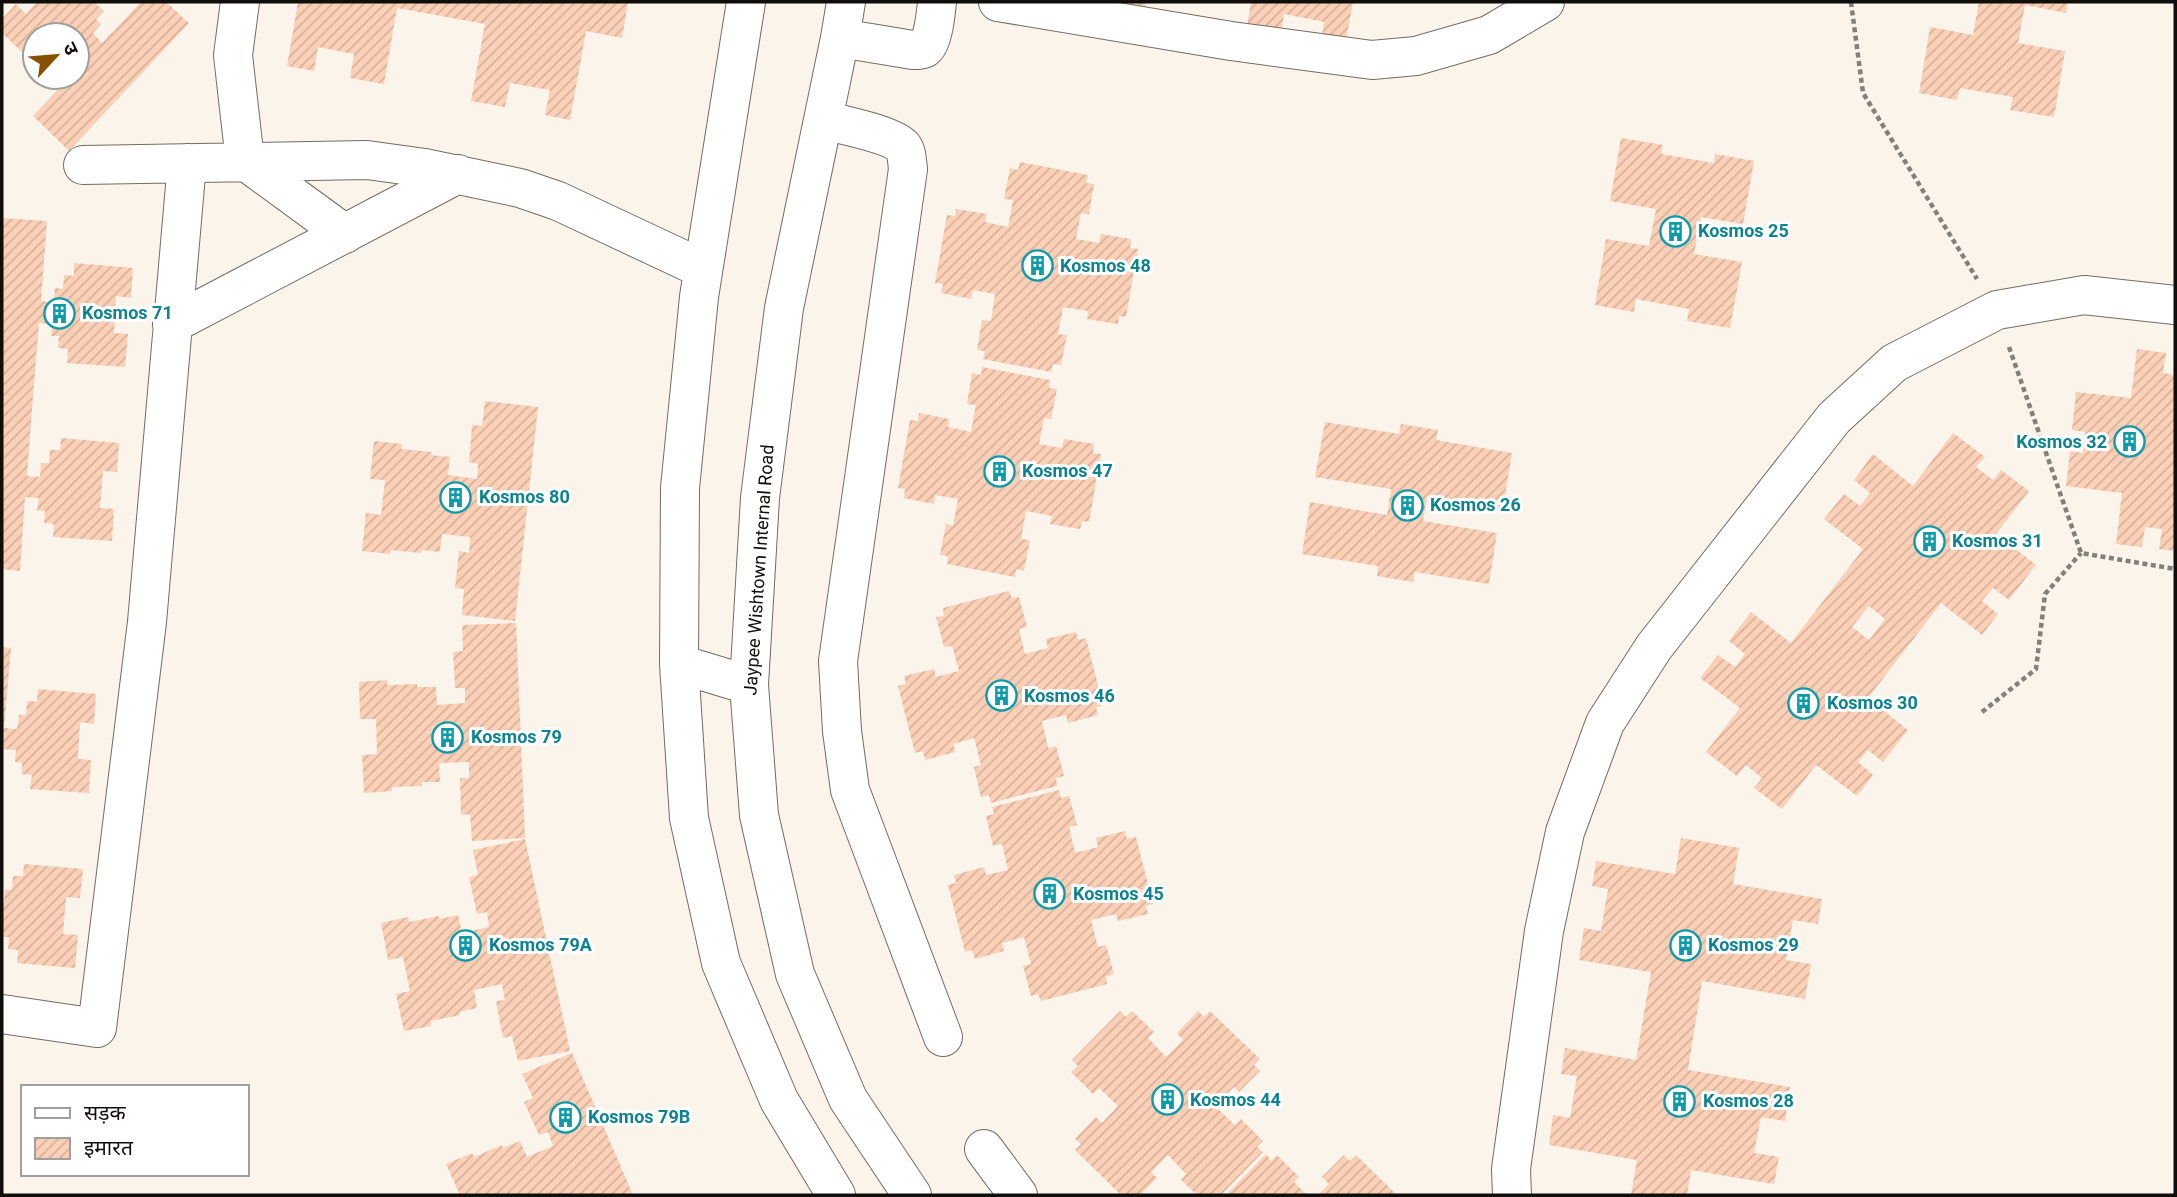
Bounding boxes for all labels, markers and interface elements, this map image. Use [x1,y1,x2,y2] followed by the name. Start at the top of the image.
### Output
[21,21,91,91] north arrow
[58,39,84,60] text: उ
[1658,214,1692,248] building icon: Kosmos 25
[1698,220,1789,241] place label: Kosmos 25
[1020,249,1054,283] building icon: Kosmos 48
[1060,255,1151,276] place label: Kosmos 48
[42,296,76,330] building icon: Kosmos 71
[82,302,173,323] place label: Kosmos 71
[2113,425,2147,459] building icon: Kosmos 32
[2016,431,2107,452] place label: Kosmos 32
[739,444,778,696] street label: Jaypee Wishtown Internal Road
[982,454,1016,488] building icon: Kosmos 47
[1022,460,1113,481] place label: Kosmos 47
[439,480,473,514] building icon: Kosmos 80
[479,486,570,507] place label: Kosmos 80
[1390,488,1424,522] building icon: Kosmos 26
[1430,494,1521,515] place label: Kosmos 26
[1912,524,1946,558] building icon: Kosmos 31
[1952,530,2043,551] place label: Kosmos 31
[984,679,1018,713] building icon: Kosmos 46
[1024,685,1115,706] place label: Kosmos 46
[1787,686,1821,720] building icon: Kosmos 30
[1827,692,1918,713] place label: Kosmos 30
[431,720,465,754] building icon: Kosmos 79
[471,726,562,747] place label: Kosmos 79
[1033,877,1067,911] building icon: Kosmos 45
[1073,883,1164,904] place label: Kosmos 45
[449,928,483,962] building icon: Kosmos 79A
[1668,928,1702,962] building icon: Kosmos 29
[489,934,593,955] place label: Kosmos 79A
[1708,934,1799,955] place label: Kosmos 29
[1150,1083,1184,1117] building icon: Kosmos 44
[1663,1084,1697,1118] building icon: Kosmos 28
[21,1085,248,1176] legend
[1190,1089,1281,1110] place label: Kosmos 44
[1703,1090,1794,1111] place label: Kosmos 28
[548,1100,582,1134] building icon: Kosmos 79B
[84,1101,126,1125] text: सड़क
[588,1106,690,1127] place label: Kosmos 79B
[84,1136,134,1160] text: इमारत

